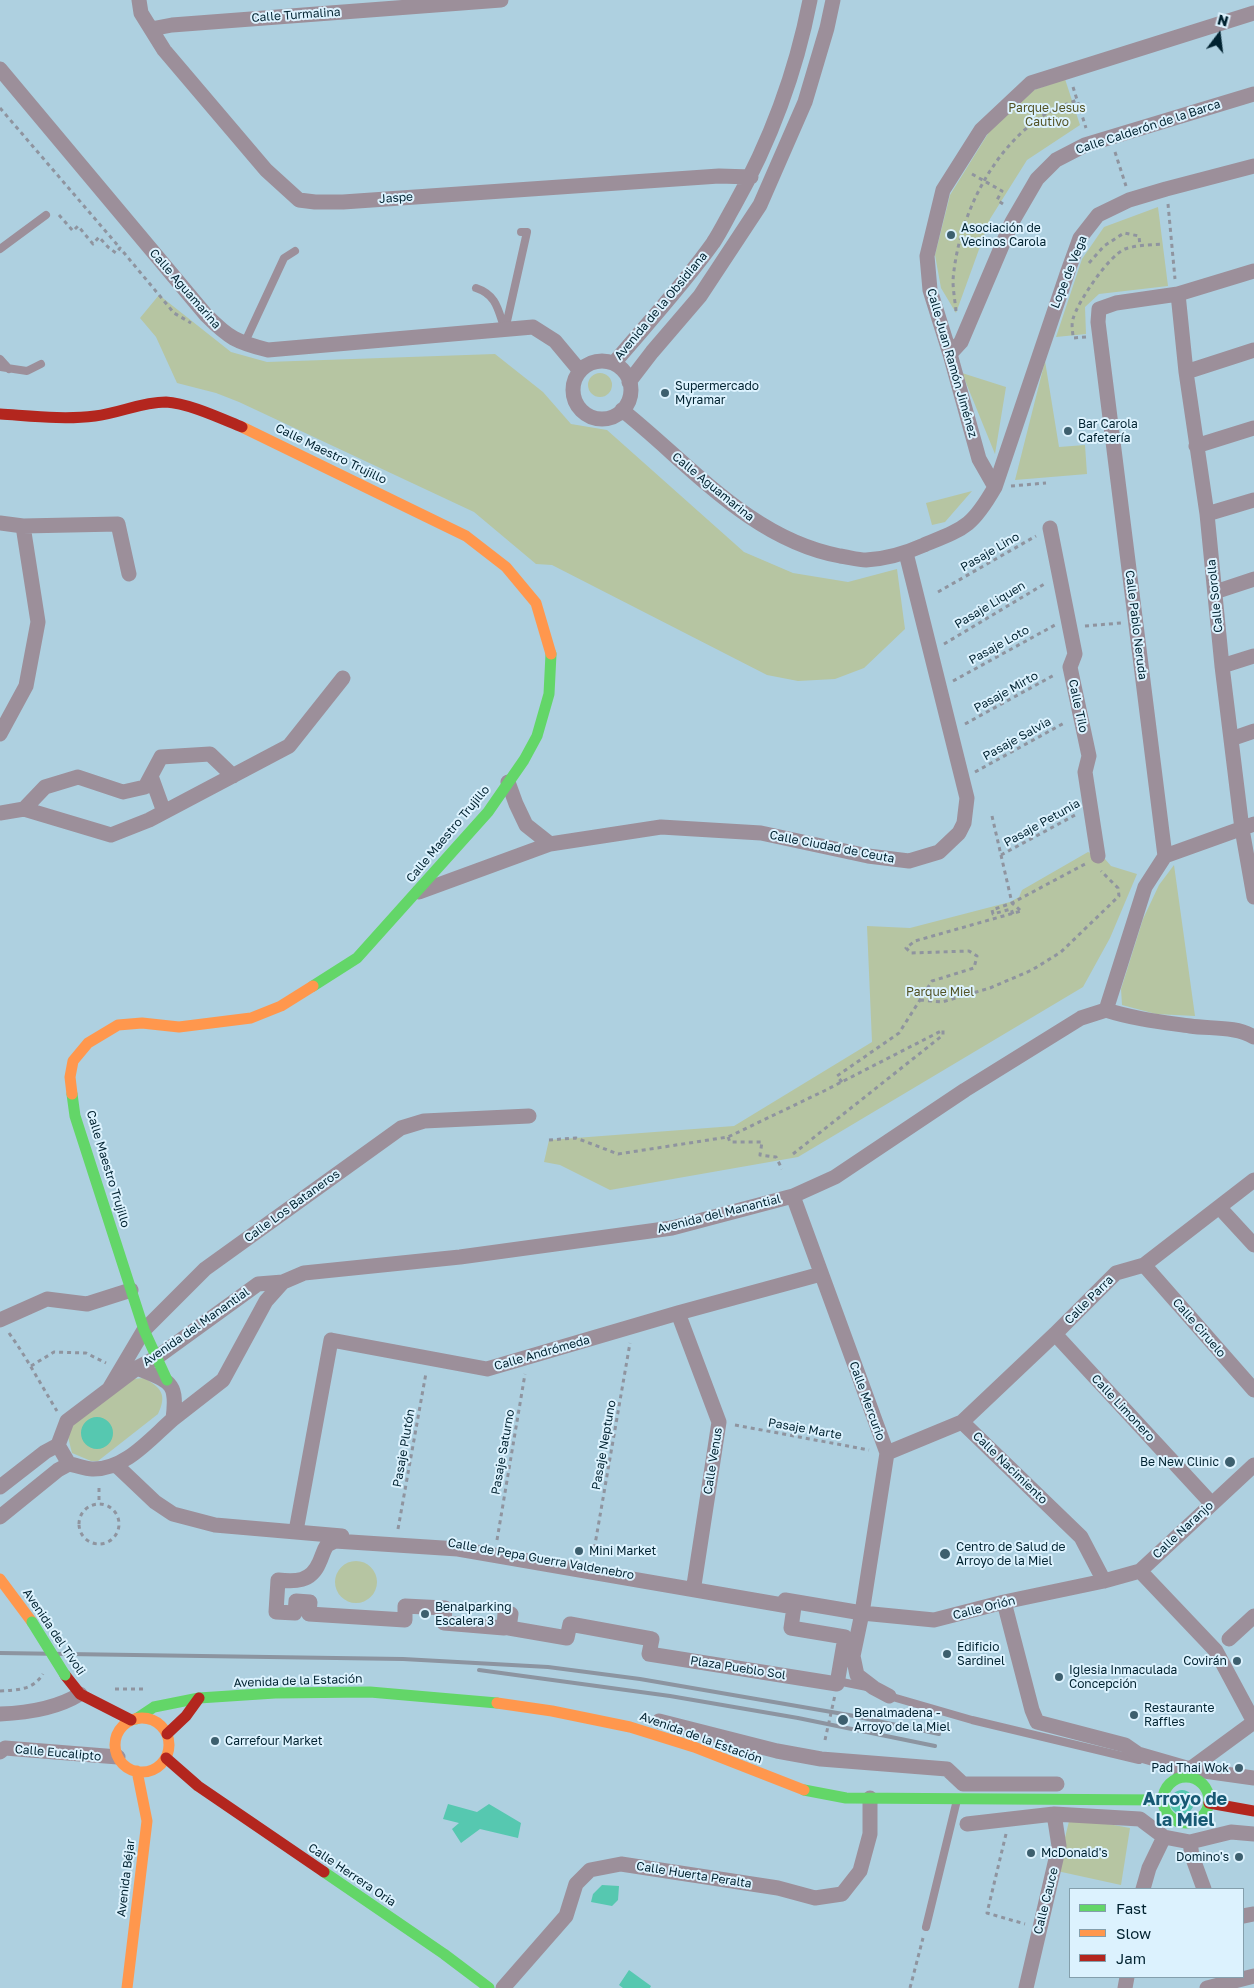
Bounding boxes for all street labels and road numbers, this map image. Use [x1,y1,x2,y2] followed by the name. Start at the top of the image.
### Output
[251,5,341,25] street label: Calle Turmalina
[1074,97,1222,157] street label: Calle Calderón de la Barca
[378,190,414,206] street label: Jaspe
[1048,234,1090,310] street label: Lope de Vega
[146,246,224,332] street label: Calle Aguamarina
[612,249,710,363] street label: Avenida de la Obsidiana
[924,287,980,439] street label: Calle Juan Ramón Jiménez
[273,421,389,487] street label: Calle Maestro Trujillo
[669,450,757,524] street label: Calle Aguamarina
[958,529,1022,575] street label: Pasaje Lino
[1204,559,1226,633] street label: Calle Sorolla
[1122,569,1150,681] street label: Calle Pablo Neruda
[952,578,1028,632] street label: Pasaje Liquen
[966,623,1032,667] street label: Pasaje Loto
[971,668,1041,716] street label: Pasaje Mirto
[1065,678,1091,734] street label: Calle Tilo
[980,714,1054,764] street label: Pasaje Salvia
[403,783,493,885] street label: Calle Maestro Trujillo
[1001,796,1083,850] street label: Pasaje Petunia
[768,828,896,866] street label: Calle Ciudad de Ceuta
[83,1109,133,1229] street label: Calle Maestro Trujillo
[241,1167,343,1245] street label: Calle Los Bataneros
[656,1192,782,1236] street label: Avenida del Manantial
[1062,1273,1116,1327] street label: Calle Parra
[140,1285,252,1369] street label: Avenida del Manantial
[1169,1295,1229,1361] street label: Calle Ciruelo
[493,1332,591,1374] street label: Calle Andrómeda
[846,1359,888,1443] street label: Calle Mercurio
[1088,1371,1158,1445] street label: Calle Limonero
[589,1399,619,1491] street label: Pasaje Neptuno
[390,1408,418,1488] street label: Pasaje Plutón
[488,1408,518,1496] street label: Pasaje Saturno
[767,1415,843,1443] street label: Pasaje Marte
[701,1426,725,1496] street label: Calle Venus
[970,1429,1050,1507] street label: Calle Nacimiento
[1150,1498,1216,1562] street label: Calle Naranjo
[447,1535,635,1583] street label: Calle de Pepa Guerra Valdenebro
[20,1586,88,1678] street label: Avenida del Tívoli
[951,1593,1017,1623] street label: Calle Orión
[689,1653,787,1683] street label: Plaza Pueblo Sol
[233,1672,363,1690] street label: Avenida de la Estación
[638,1709,764,1767] street label: Avenida de la Estación
[14,1742,102,1764] street label: Calle Eucalipto
[114,1838,138,1918] street label: Avenida Béjar
[305,1840,399,1910] street label: Calle Herrera Oria
[635,1859,753,1891] street label: Calle Huerta Peralta
[1031,1866,1061,1936] street label: Calle Cauce

